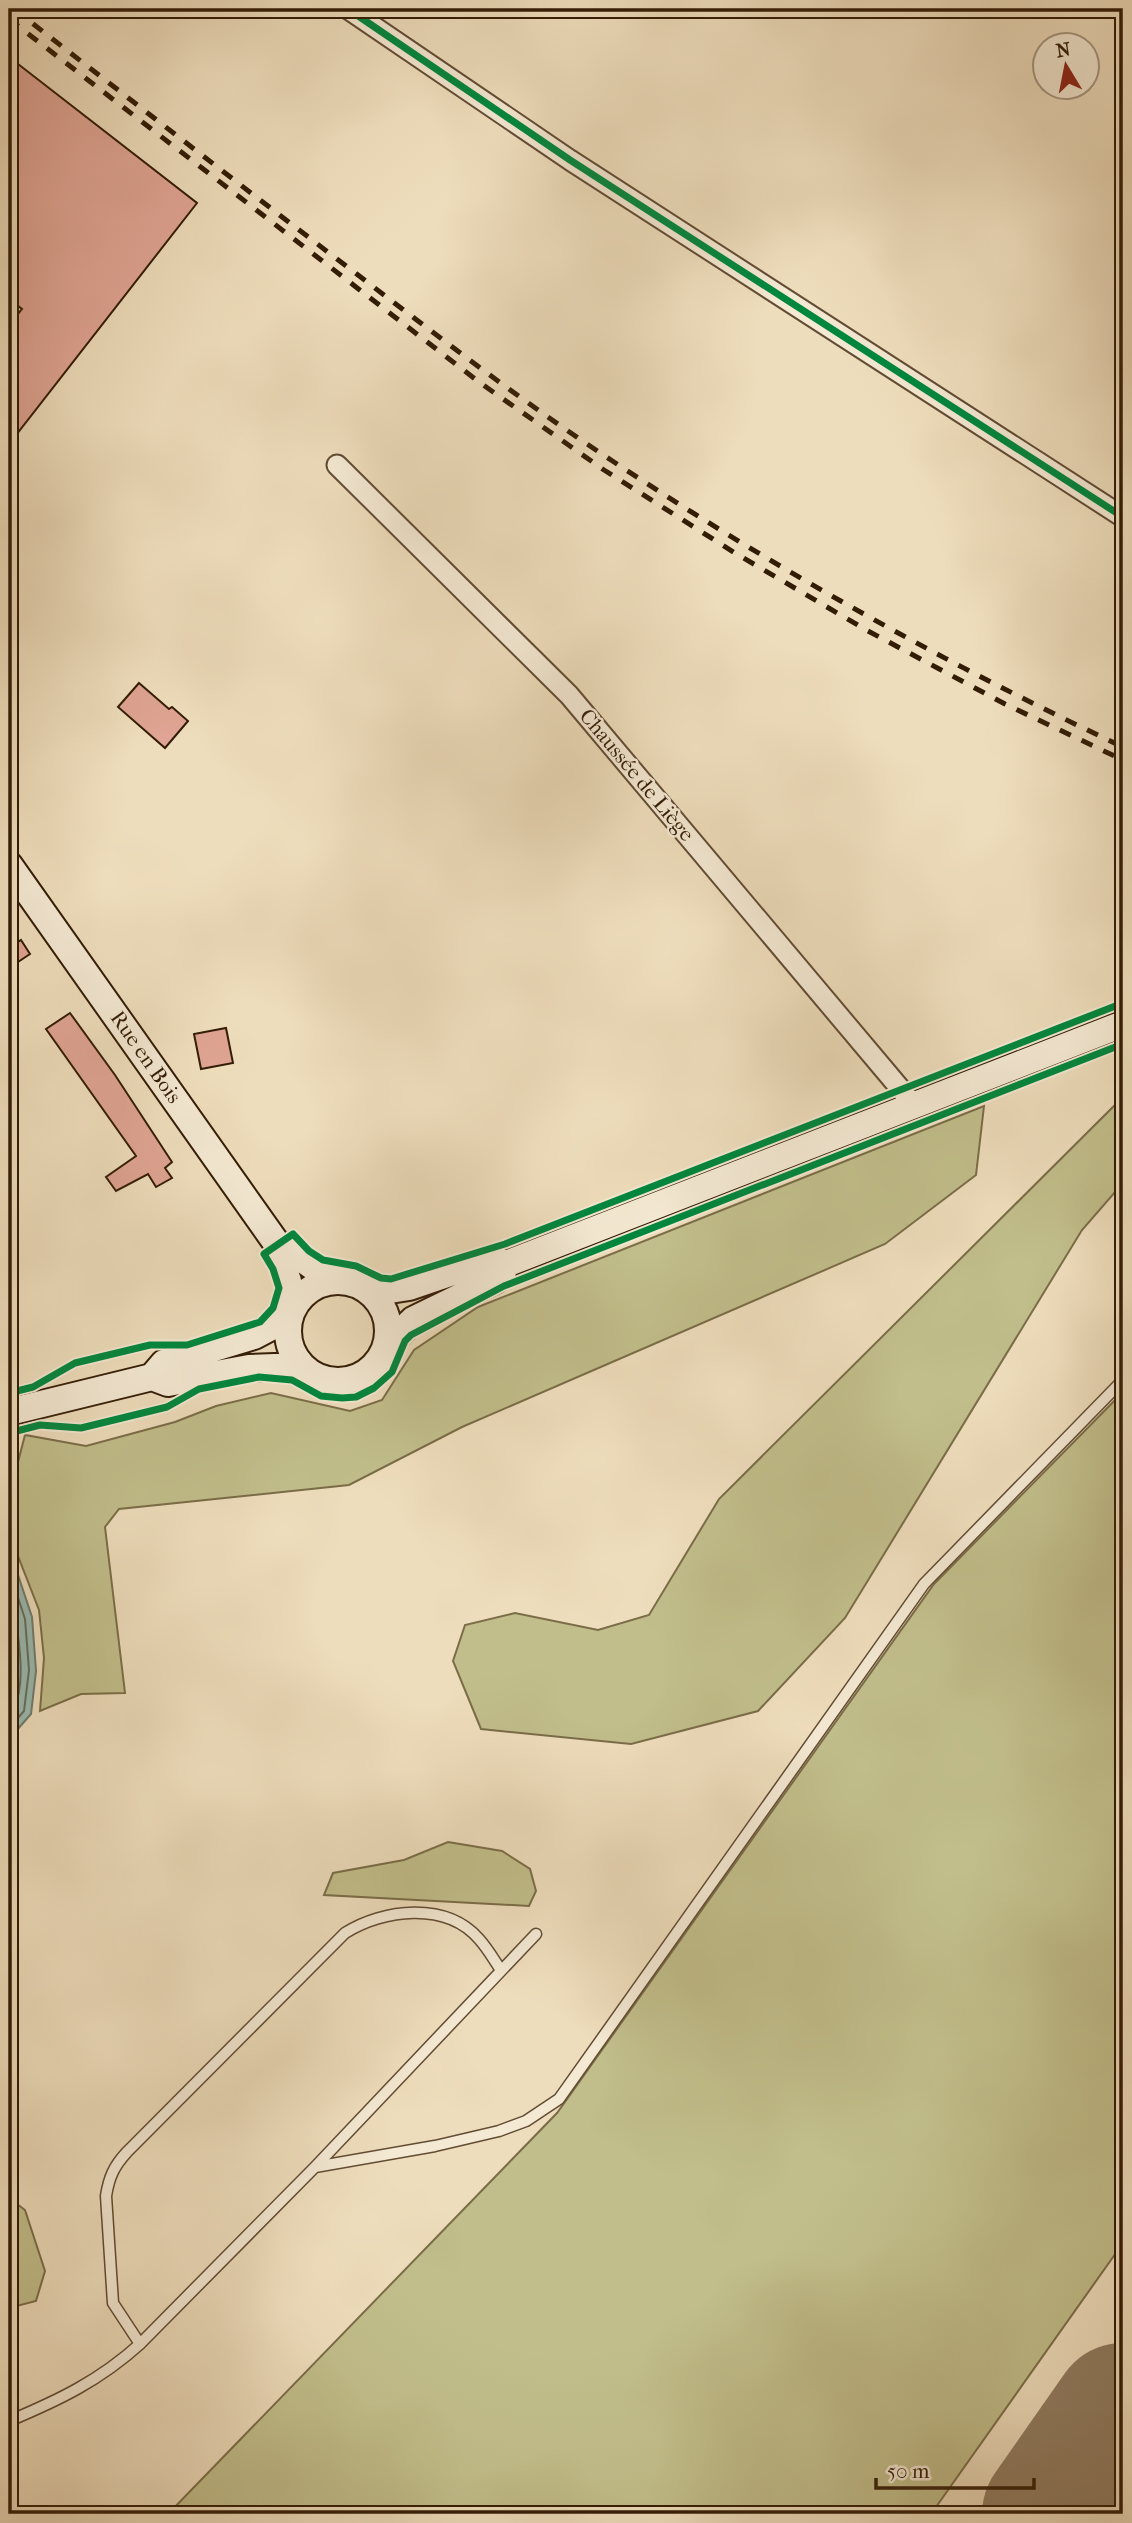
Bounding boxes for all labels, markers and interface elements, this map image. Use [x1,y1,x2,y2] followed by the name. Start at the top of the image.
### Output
[1030,32,1100,102] north arrow
[1054,38,1073,62] text: N
[575,704,699,846] street label: Chaussée de Liège
[106,1006,187,1108] street label: Rue en Bois
[876,2446,1034,2490] scale bar
[887,2459,930,2483] text: 50 m

